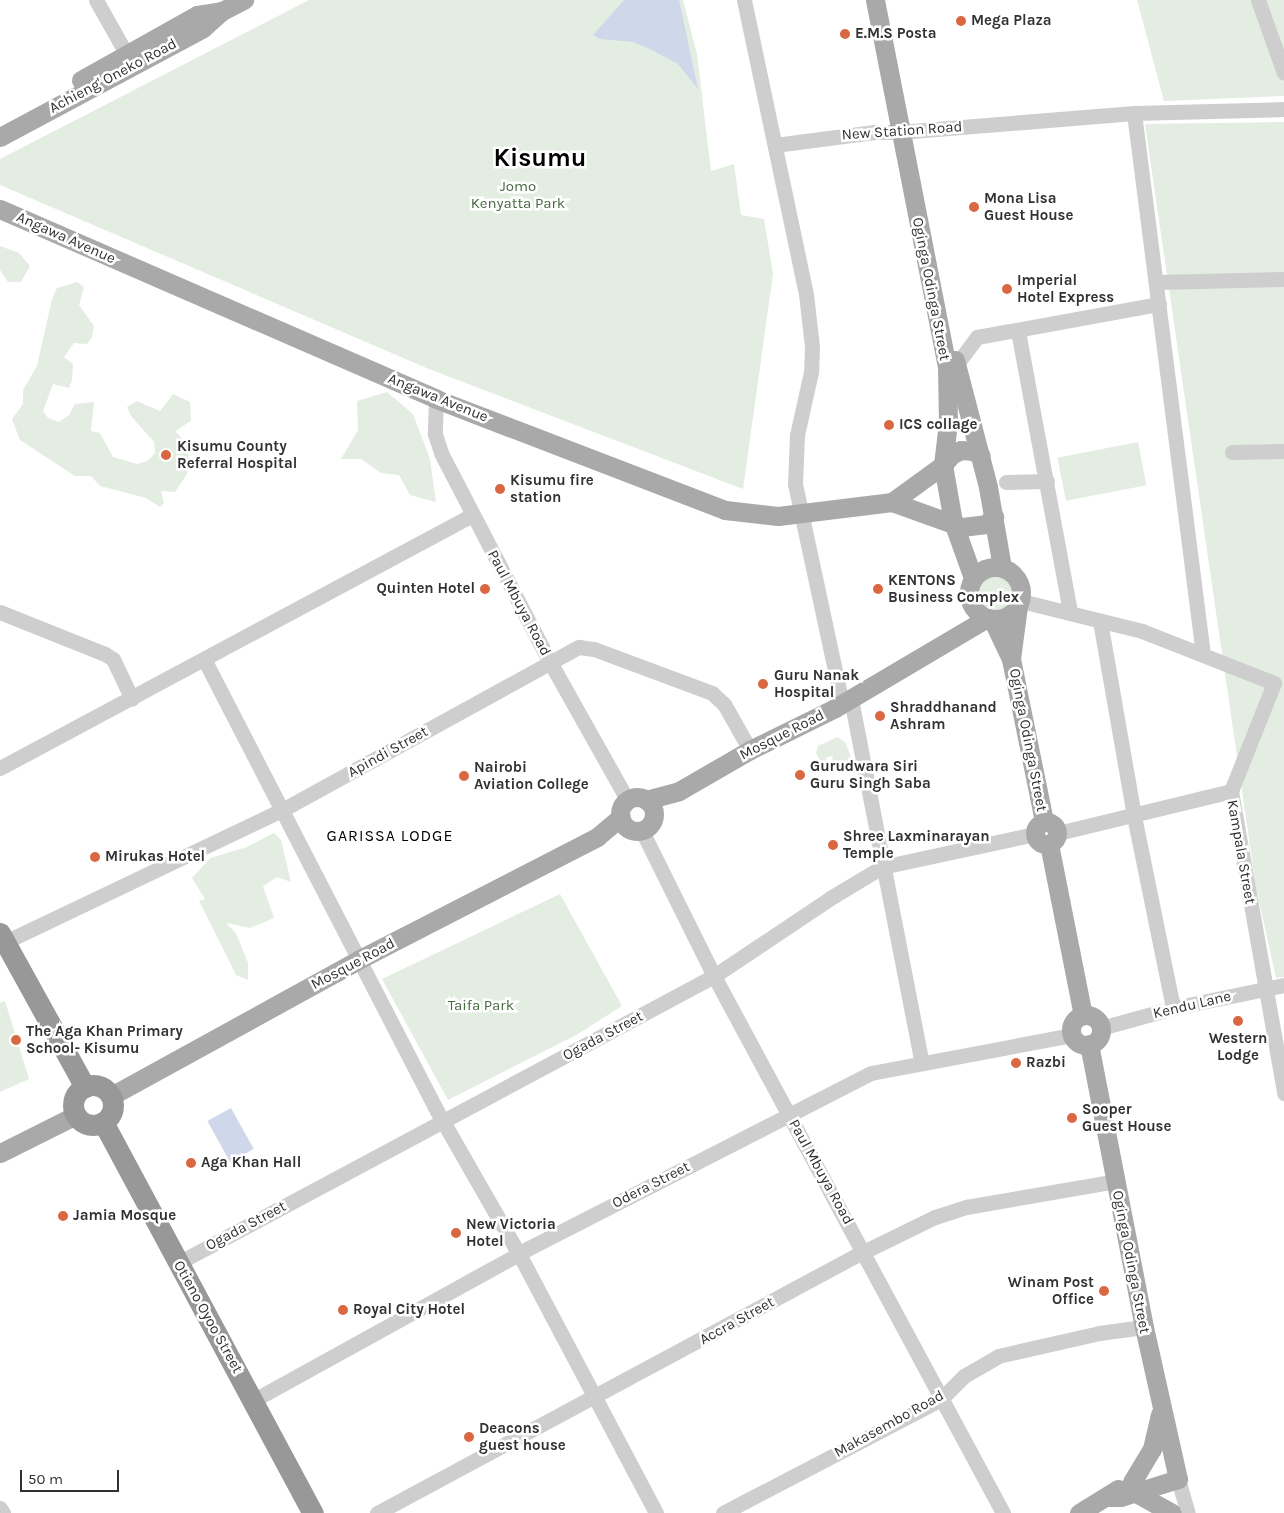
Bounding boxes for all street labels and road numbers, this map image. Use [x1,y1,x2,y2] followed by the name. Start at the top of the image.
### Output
[46,35,180,117] street label: Achieng' Oneko Road
[841,118,963,144] street label: New Station Road
[14,208,118,268] street label: Angawa Avenue
[908,216,954,362] street label: Oginga Odinga Street
[385,370,491,426] street label: Angawa Avenue
[483,547,555,659] street label: Paul Mbuya Road
[1005,667,1051,813] street label: Oginga Odinga Street
[737,706,827,764] street label: Mosque Road
[345,723,431,781] street label: Apindi Street
[1223,798,1259,906] street label: Kampala Street
[308,934,398,994] street label: Mosque Road
[1151,987,1233,1023] street label: Kendu Lane
[560,1007,646,1065] street label: Ogada Street
[785,1116,857,1228] street label: Paul Mbuya Road
[609,1158,693,1212] street label: Odera Street
[1108,1189,1154,1335] street label: Oginga Odinga Street
[203,1197,289,1255] street label: Ogada Street
[170,1257,246,1377] street label: Otieno Oyoo Street
[697,1293,777,1349] street label: Accra Street
[831,1386,947,1462] street label: Makasembo Road

